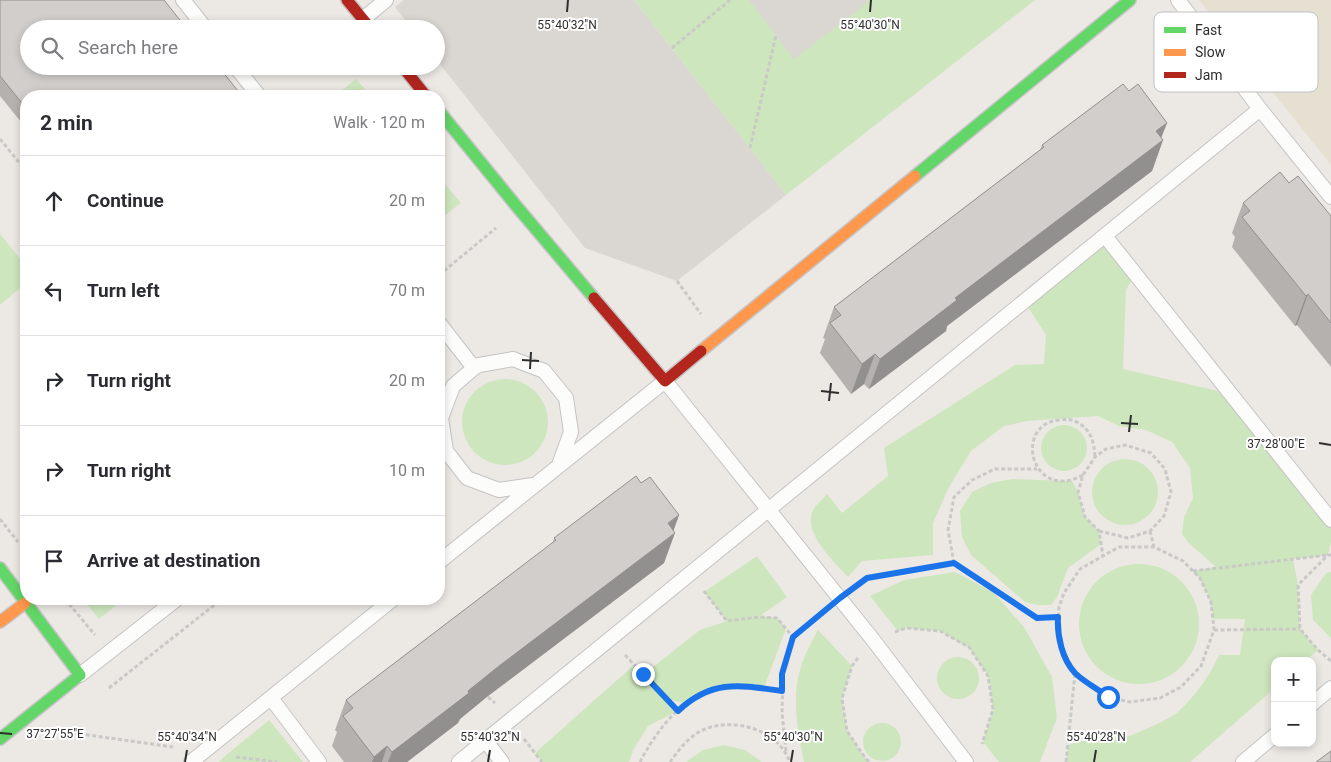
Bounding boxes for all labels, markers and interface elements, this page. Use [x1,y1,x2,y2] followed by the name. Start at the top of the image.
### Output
[1154,12,1318,92] legend
[537,18,597,32] text: 55°40'32"N
[840,18,900,32] text: 55°40'30"N
[20,20,445,75] search box
[1195,22,1222,38] text: Fast
[38,34,66,62] icon: search
[78,36,178,59] text: Search here
[1195,44,1226,60] text: Slow
[1195,67,1223,83] text: Jam
[40,111,93,135] text: 2 min
[333,113,425,132] text: Walk · 120 m
[40,187,68,215] icon: ahead
[87,189,164,212] text: Continue
[389,191,425,210] text: 20 m
[40,277,68,305] icon: left
[87,279,160,302] text: Turn left
[389,281,425,300] text: 70 m
[40,367,68,395] icon: right
[87,369,171,392] text: Turn right
[389,371,425,390] text: 20 m
[1247,437,1305,451] text: 37°28'00"E
[40,457,68,485] icon: right
[87,459,171,482] text: Turn right
[389,461,425,480] text: 10 m
[40,547,68,575] icon: arrive
[87,549,260,572] text: Arrive at destination
[1271,657,1316,747] map controls
[1271,657,1316,702] button: +
[632,663,655,686] route end
[1097,686,1120,709] route start
[1271,702,1316,747] button: −
[26,727,84,741] text: 37°27'55"E
[157,730,217,744] text: 55°40'34"N
[460,730,520,744] text: 55°40'32"N
[763,730,823,744] text: 55°40'30"N
[1066,730,1126,744] text: 55°40'28"N

